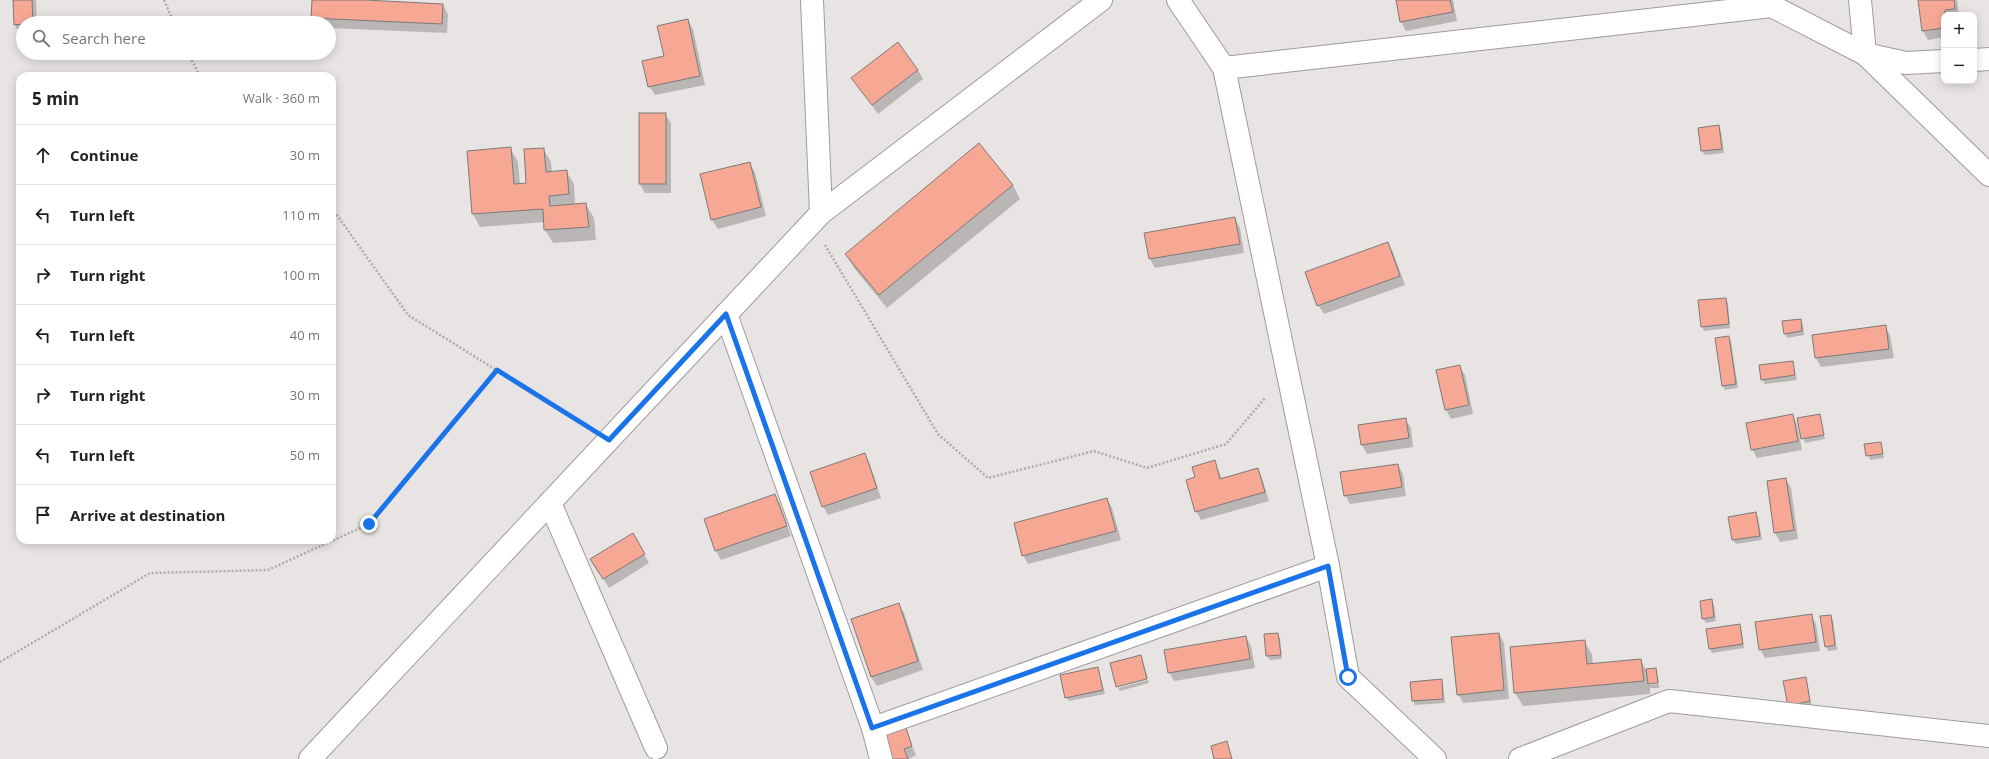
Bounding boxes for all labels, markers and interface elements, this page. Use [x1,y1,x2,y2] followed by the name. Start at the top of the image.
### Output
[1941,12,1977,84] map controls
[1941,12,1977,48] button: +
[16,16,336,60] search box
[30,27,52,49] icon: search
[62,28,146,48] text: Search here
[1941,48,1977,84] button: −
[32,87,79,110] text: 5 min
[243,89,320,107] text: Walk · 360 m
[32,144,54,166] icon: ahead
[70,145,138,165] text: Continue
[290,146,320,164] text: 30 m
[32,204,54,226] icon: left
[70,205,135,225] text: Turn left
[282,206,320,224] text: 110 m
[32,264,54,286] icon: right
[70,265,145,285] text: Turn right
[282,266,320,284] text: 100 m
[32,324,54,346] icon: left
[70,325,135,345] text: Turn left
[290,326,320,344] text: 40 m
[32,384,54,406] icon: right
[70,385,145,405] text: Turn right
[290,386,320,404] text: 30 m
[32,444,54,466] icon: left
[70,445,135,465] text: Turn left
[290,446,320,464] text: 50 m
[32,504,54,526] icon: arrive
[70,505,225,525] text: Arrive at destination
[360,515,378,533] route end
[1339,668,1357,686] route start

